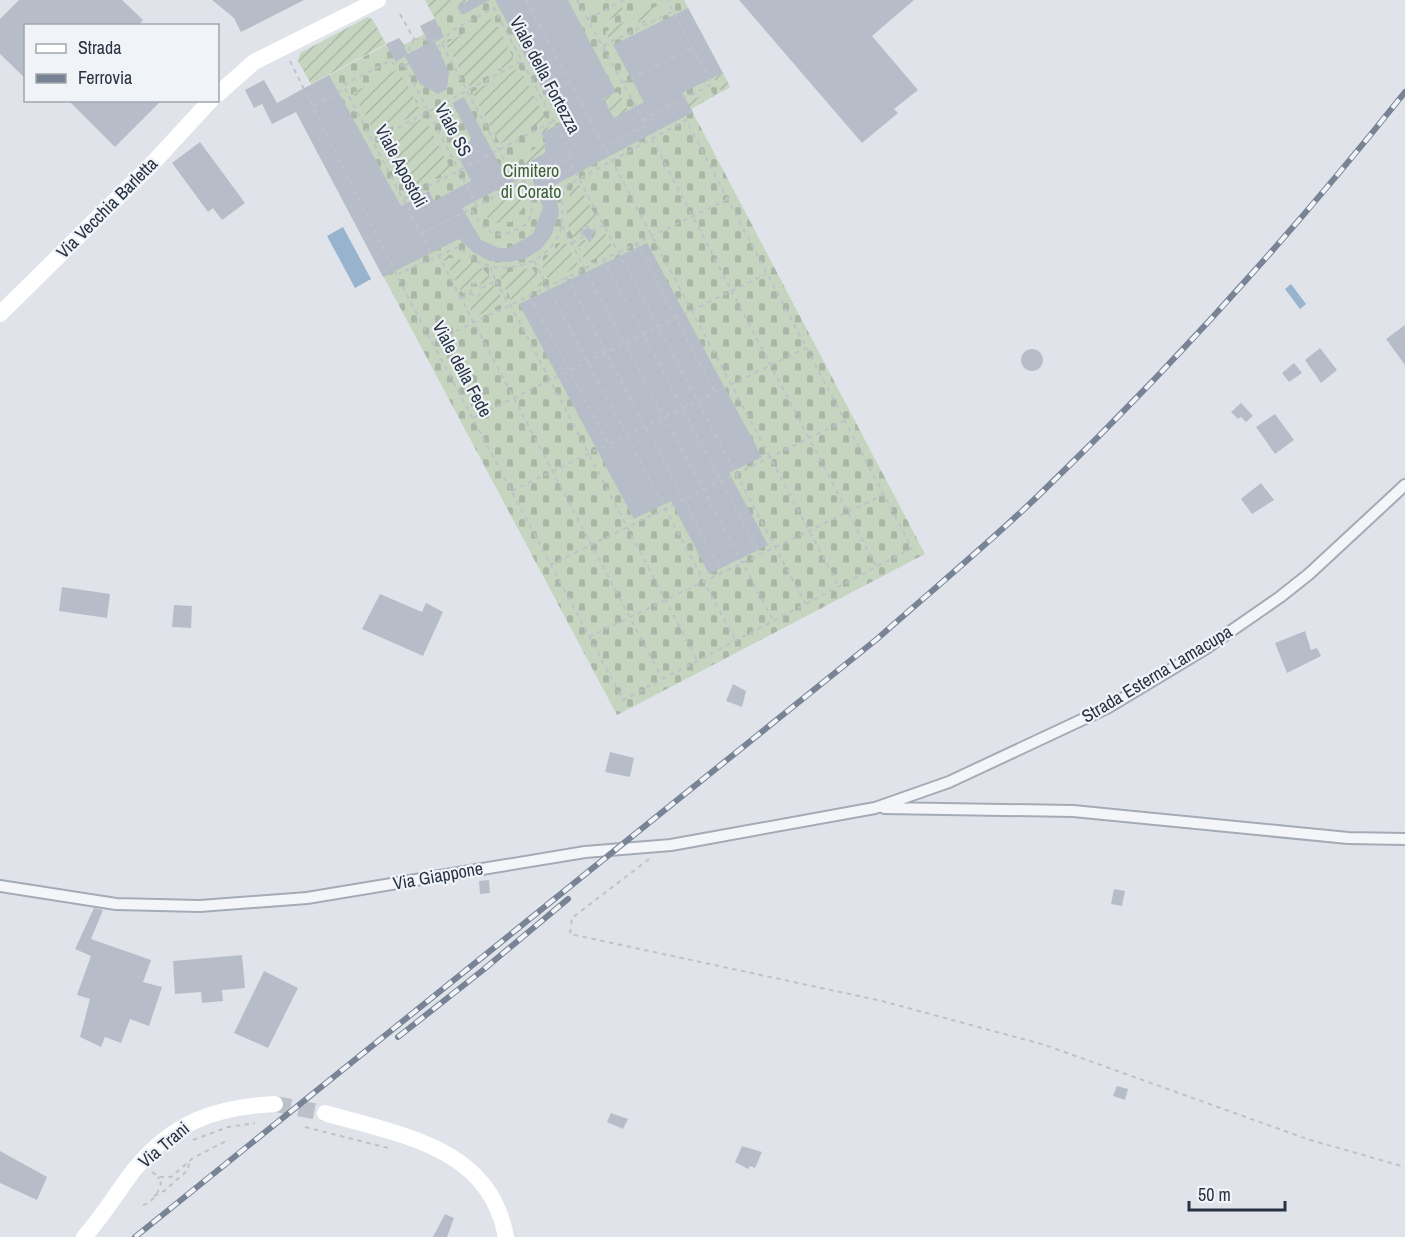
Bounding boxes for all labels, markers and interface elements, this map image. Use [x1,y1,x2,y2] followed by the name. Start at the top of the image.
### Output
[504,12,587,138] street label: Viale della Fortezza
[24,24,219,102] legend
[78,35,122,60] text: Strada
[78,65,132,90] text: Ferrovia
[429,99,478,161] street label: Viale SS
[369,120,434,211] street label: Viale Apostoli
[51,152,163,264] street label: Via Vecchia Barletta
[501,158,561,204] park label: Cimitero di Corato
[427,316,498,421] street label: Viale della Fede
[1077,619,1237,728] street label: Strada Esterna Lamacupa
[391,855,485,896] street label: Via Giappone
[133,1116,195,1173] street label: Via Trani
[1189,1174,1285,1212] scale bar
[1198,1182,1231,1207] text: 50 m

